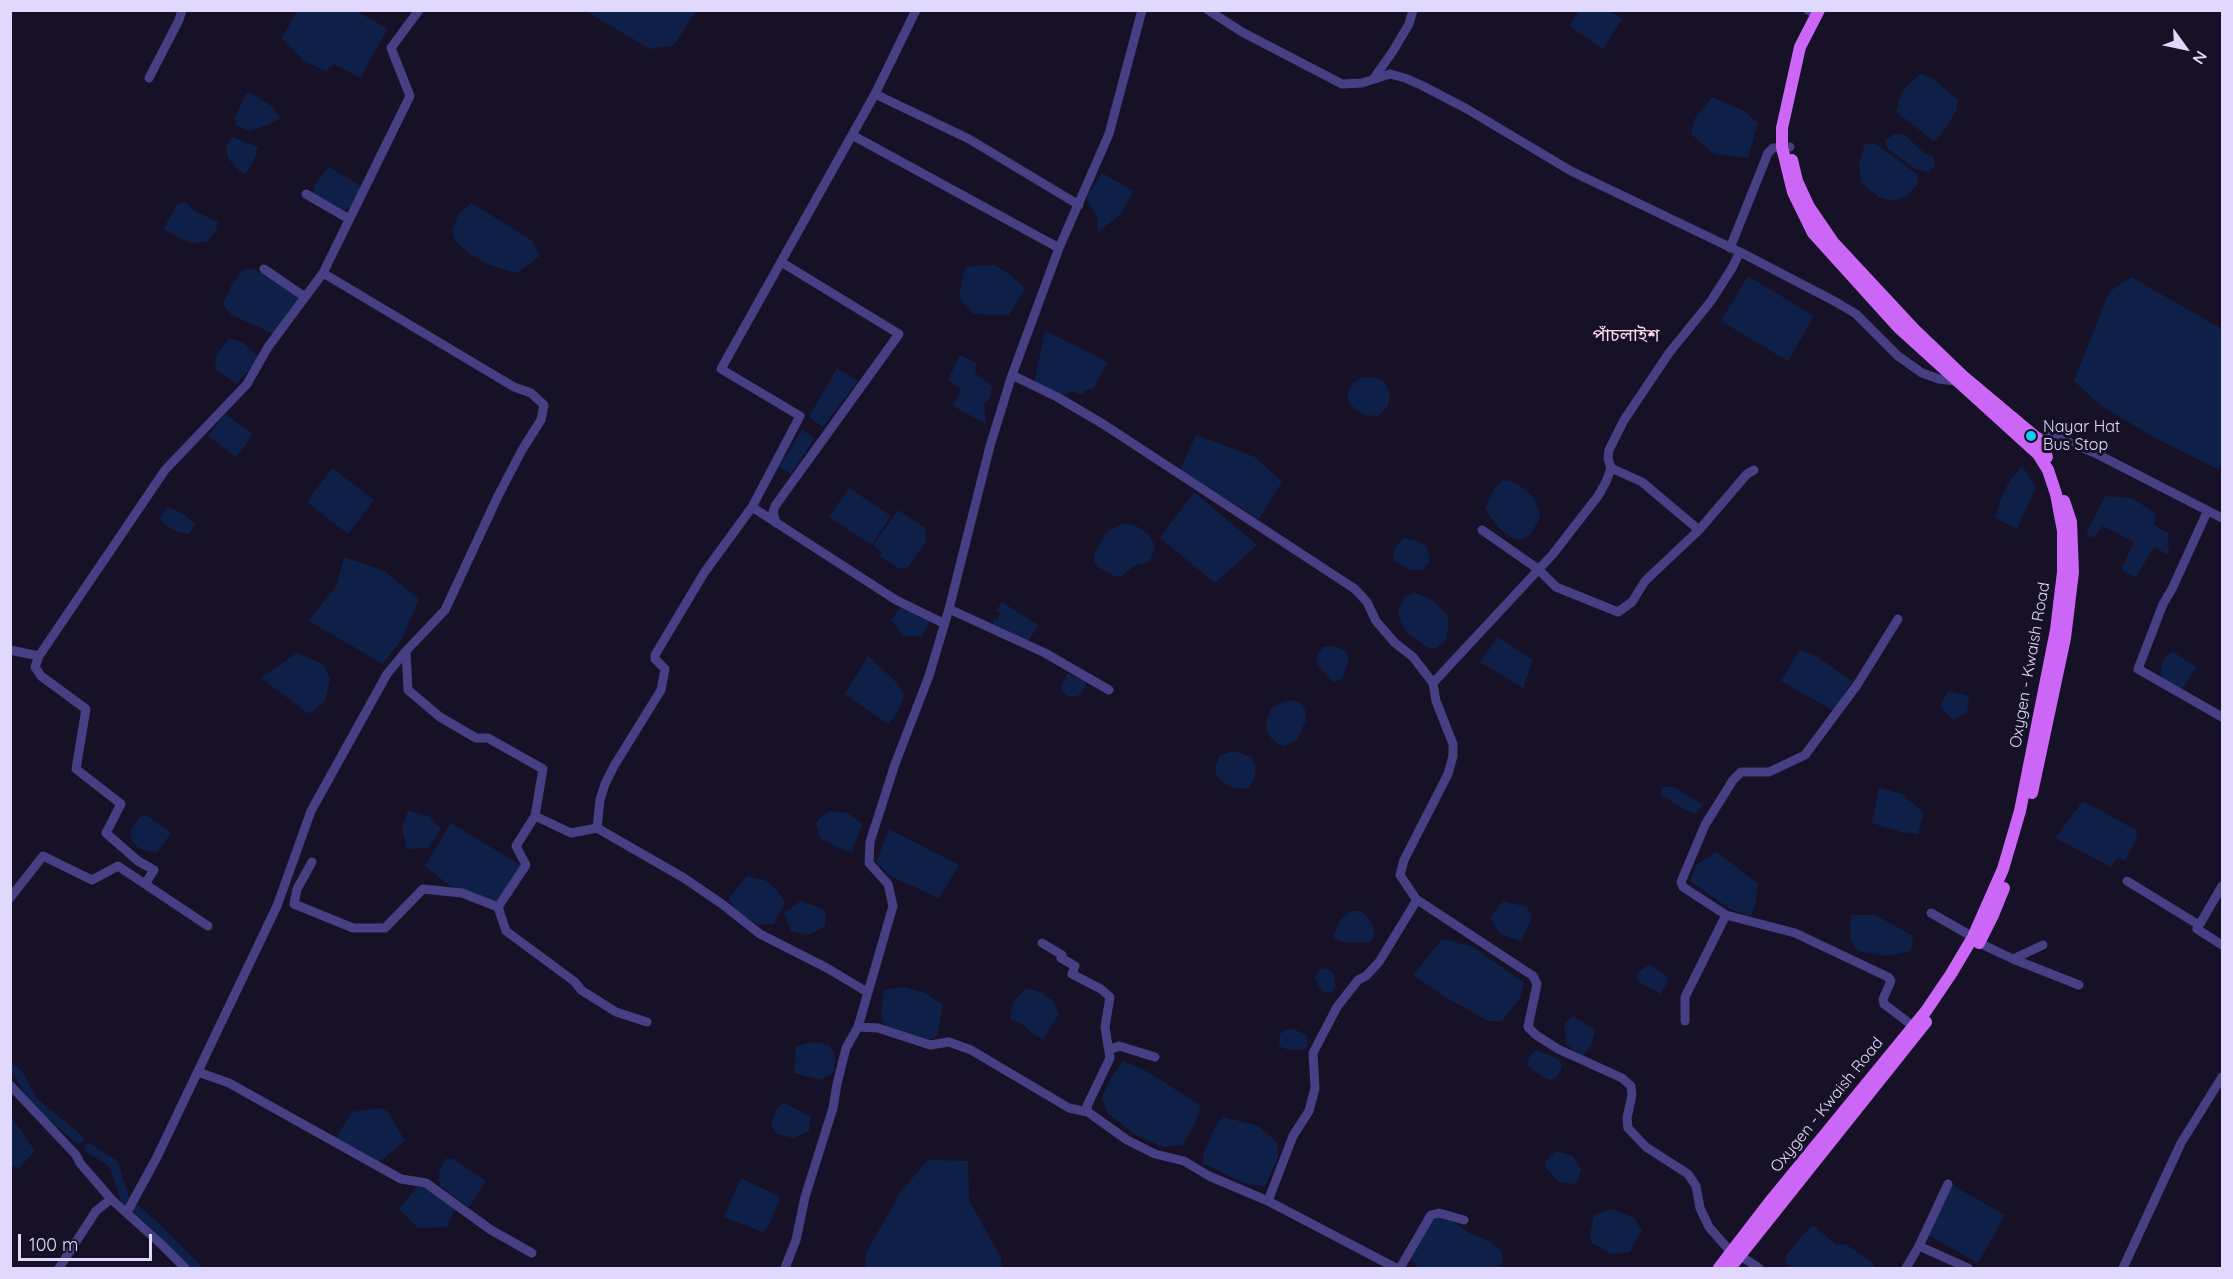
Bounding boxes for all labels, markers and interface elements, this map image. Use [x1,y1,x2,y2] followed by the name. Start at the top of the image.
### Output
[2155,18,2215,78] north arrow
[2189,47,2212,68] text: N
[1592,325,1660,347] district label: পাঁচলাইশ
[2043,417,2120,455] place label: Nayar Hat Bus Stop
[2024,429,2038,443] marker: Nayar Hat Bus Stop
[2006,581,2054,749] street label: Oxygen - Kwaish Road
[1767,1034,1887,1176] street label: Oxygen - Kwaish Road
[21,1222,154,1260] scale bar
[29,1233,78,1256] text: 100 m

